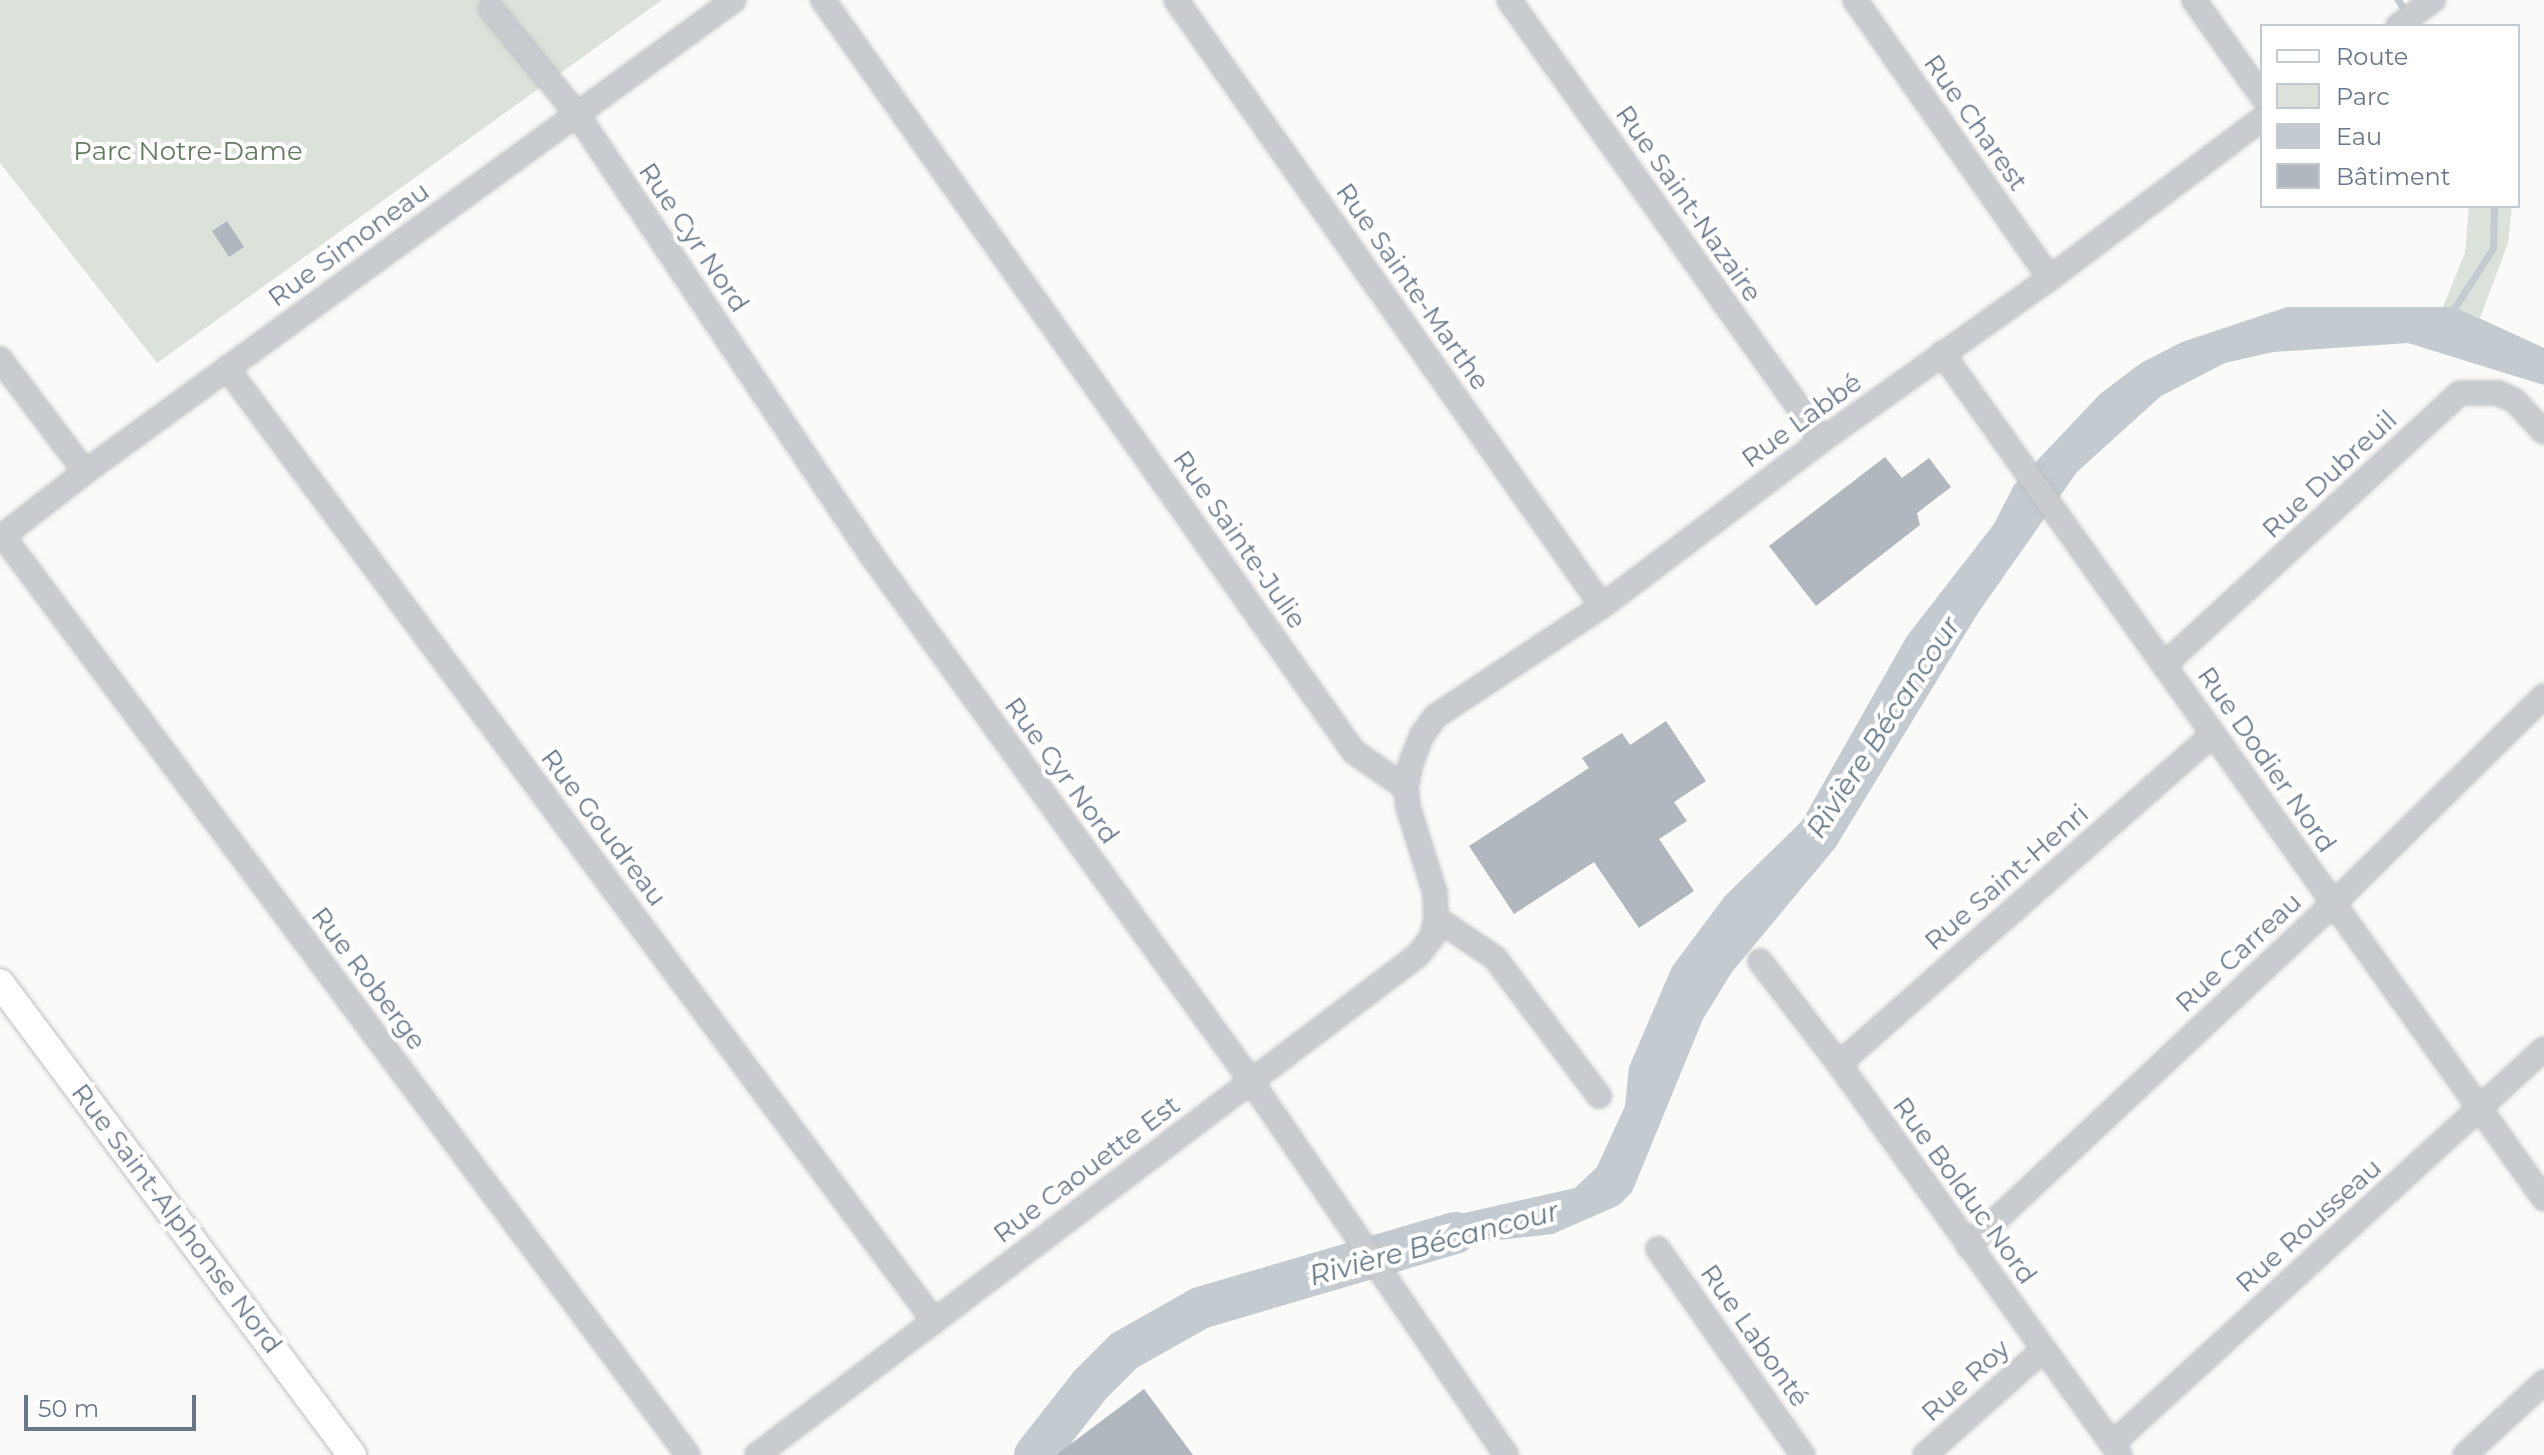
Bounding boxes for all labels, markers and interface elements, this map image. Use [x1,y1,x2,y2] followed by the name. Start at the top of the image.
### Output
[2260,24,2520,208] legend
[2336,42,2408,71] text: Route
[1917,49,2033,197] street label: Rue Charest
[2336,82,2390,111] text: Parc
[1608,100,1768,308] street label: Rue Saint-Nazaire
[2336,122,2382,151] text: Eau
[73,136,303,168] park label: Parc Notre-Dame
[631,157,755,319] street label: Rue Cyr Nord
[2336,162,2450,191] text: Bâtiment
[262,176,436,314] street label: Rue Simoneau
[1329,178,1495,396] street label: Rue Sainte-Marthe
[1736,367,1868,475] street label: Rue Labbé
[2256,405,2404,545] street label: Rue Dubreuil
[1166,445,1312,635] street label: Rue Sainte-Julie
[1799,610,1967,844] water label: Rivière Bécancour
[2190,661,2342,859] street label: Rue Dodier Nord
[997,692,1125,850] street label: Rue Cyr Nord
[534,743,672,913] street label: Rue Goudreau
[1919,798,2095,958] street label: Rue Saint-Henri
[2170,887,2308,1019] street label: Rue Carreau
[304,901,432,1057] street label: Rue Roberge
[64,1078,288,1360] street label: Rue Saint-Alphonse Nord
[988,1090,1186,1250] street label: Rue Caouette Est
[1886,1091,2042,1291] street label: Rue Bolduc Nord
[2230,1153,2388,1299] street label: Rue Rousseau
[1305,1194,1563,1292] water label: Rivière Bécancour
[1693,1259,1815,1413] street label: Rue Labonté
[1916,1333,2016,1429] street label: Rue Roy
[28,1379,200,1429] scale bar
[38,1394,99,1423] text: 50 m

